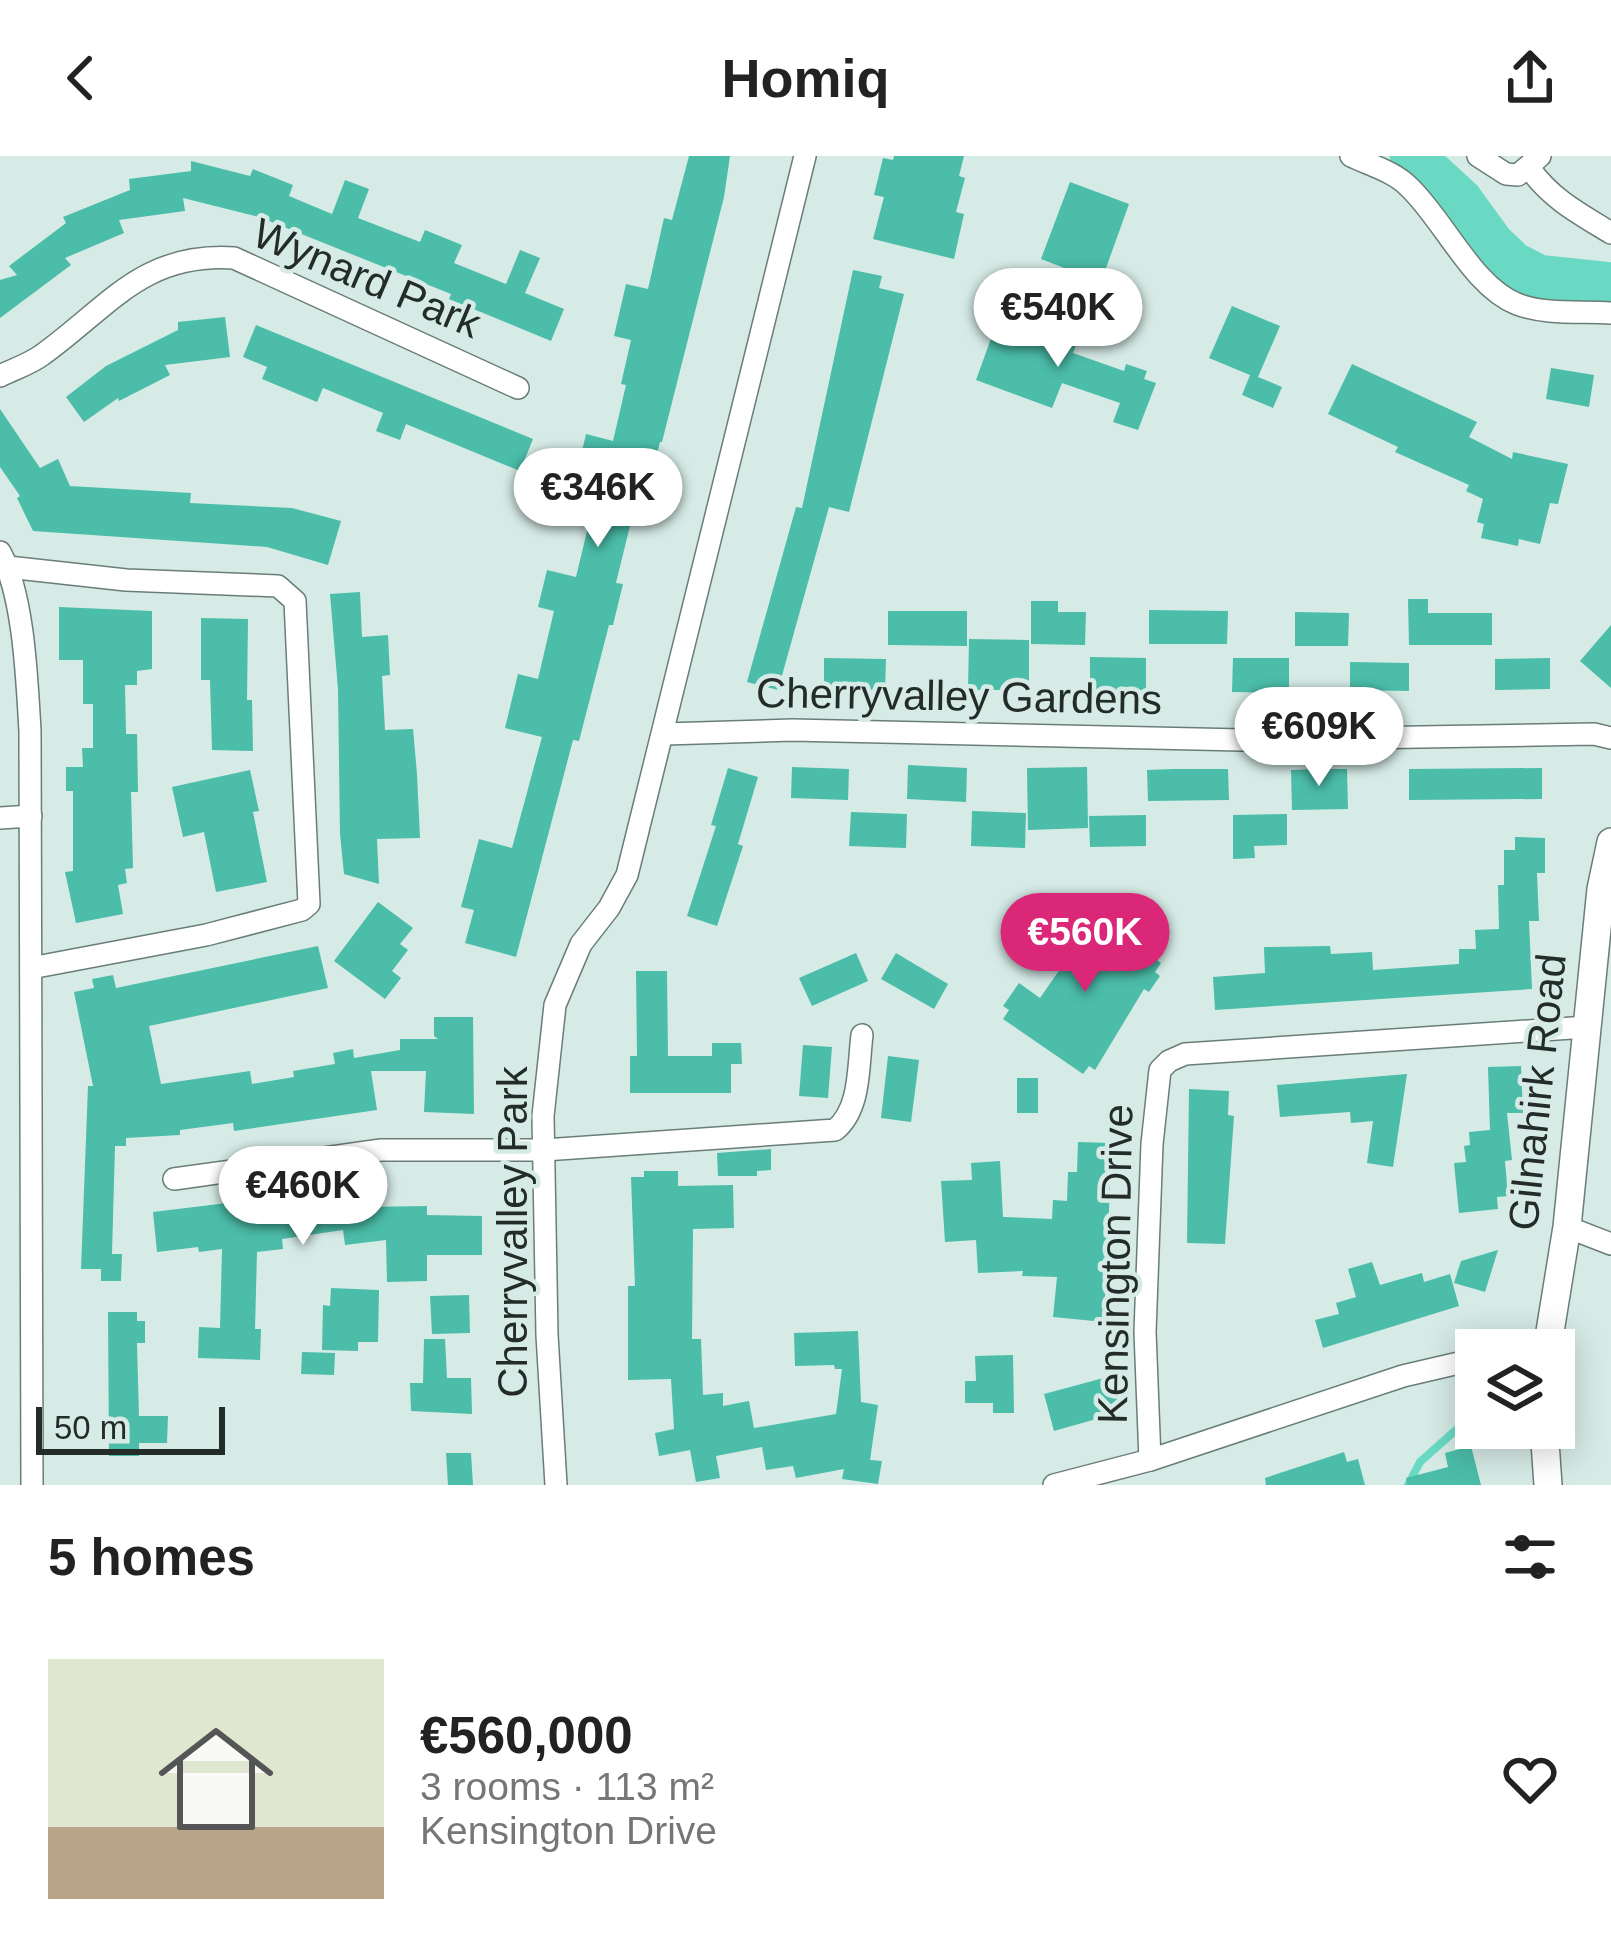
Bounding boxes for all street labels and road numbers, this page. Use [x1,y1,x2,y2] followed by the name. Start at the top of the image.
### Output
[246,209,489,347] street label: Wynard Park
[756,669,1162,723] street label: Cherryvalley Gardens
[1499,951,1575,1233] street label: Gilnahirk Road
[489,1065,536,1398] street label: Cherryvalley Park
[1089,1104,1141,1424] street label: Kensington Drive

